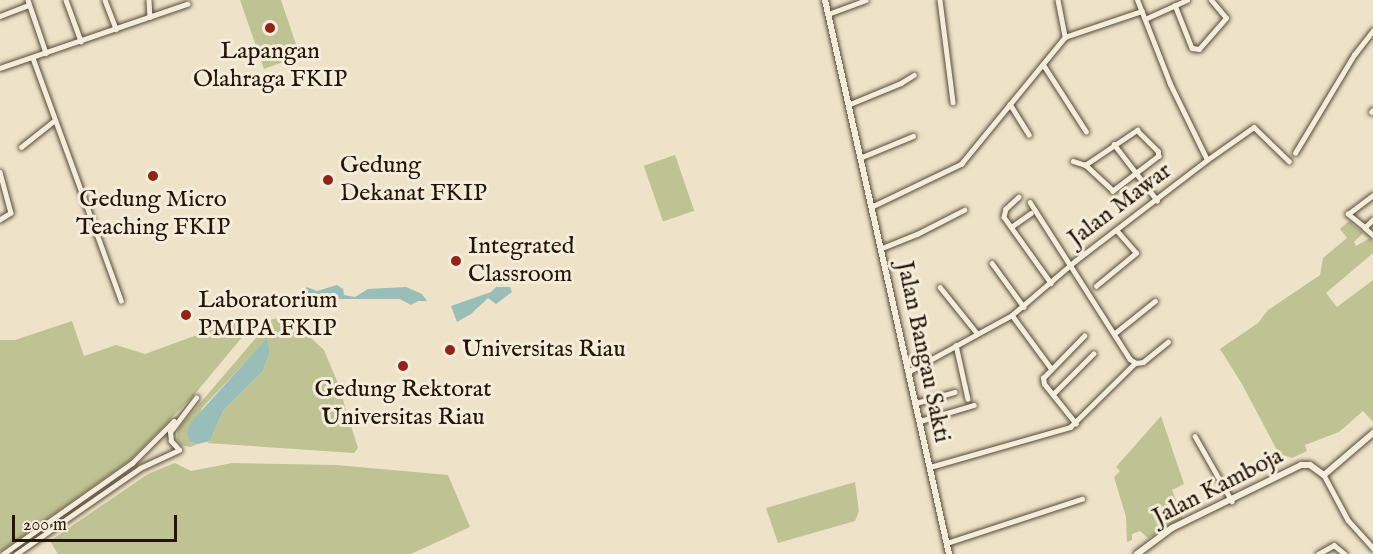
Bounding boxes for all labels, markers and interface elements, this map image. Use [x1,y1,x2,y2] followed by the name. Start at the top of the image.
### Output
[263,21,277,35] marker: Lapangan Olahraga FKIP
[193,38,347,94] place label: Lapangan Olahraga FKIP
[340,152,487,208] place label: Gedung Dekanat FKIP
[1063,157,1177,253] street label: Jalan Mawar
[146,169,160,183] marker: Gedung Micro Teaching FKIP
[321,173,335,187] marker: Gedung Dekanat FKIP
[76,186,230,242] place label: Gedung Micro Teaching FKIP
[468,233,575,289] place label: Integrated Classroom
[449,254,463,268] marker: Integrated Classroom
[890,259,956,445] street label: Jalan Bangau Sakti
[198,287,337,343] place label: Laboratorium PMIPA FKIP
[179,308,193,322] marker: Laboratorium PMIPA FKIP
[462,336,626,364] place label: Universitas Riau
[443,343,457,357] marker: Universitas Riau
[396,359,410,373] marker: Gedung Rektorat Universitas Riau
[315,376,491,432] place label: Gedung Rektorat Universitas Riau
[1148,442,1288,532] street label: Jalan Kamboja
[15,503,180,541] scale bar
[23,514,67,537] text: 200 m

